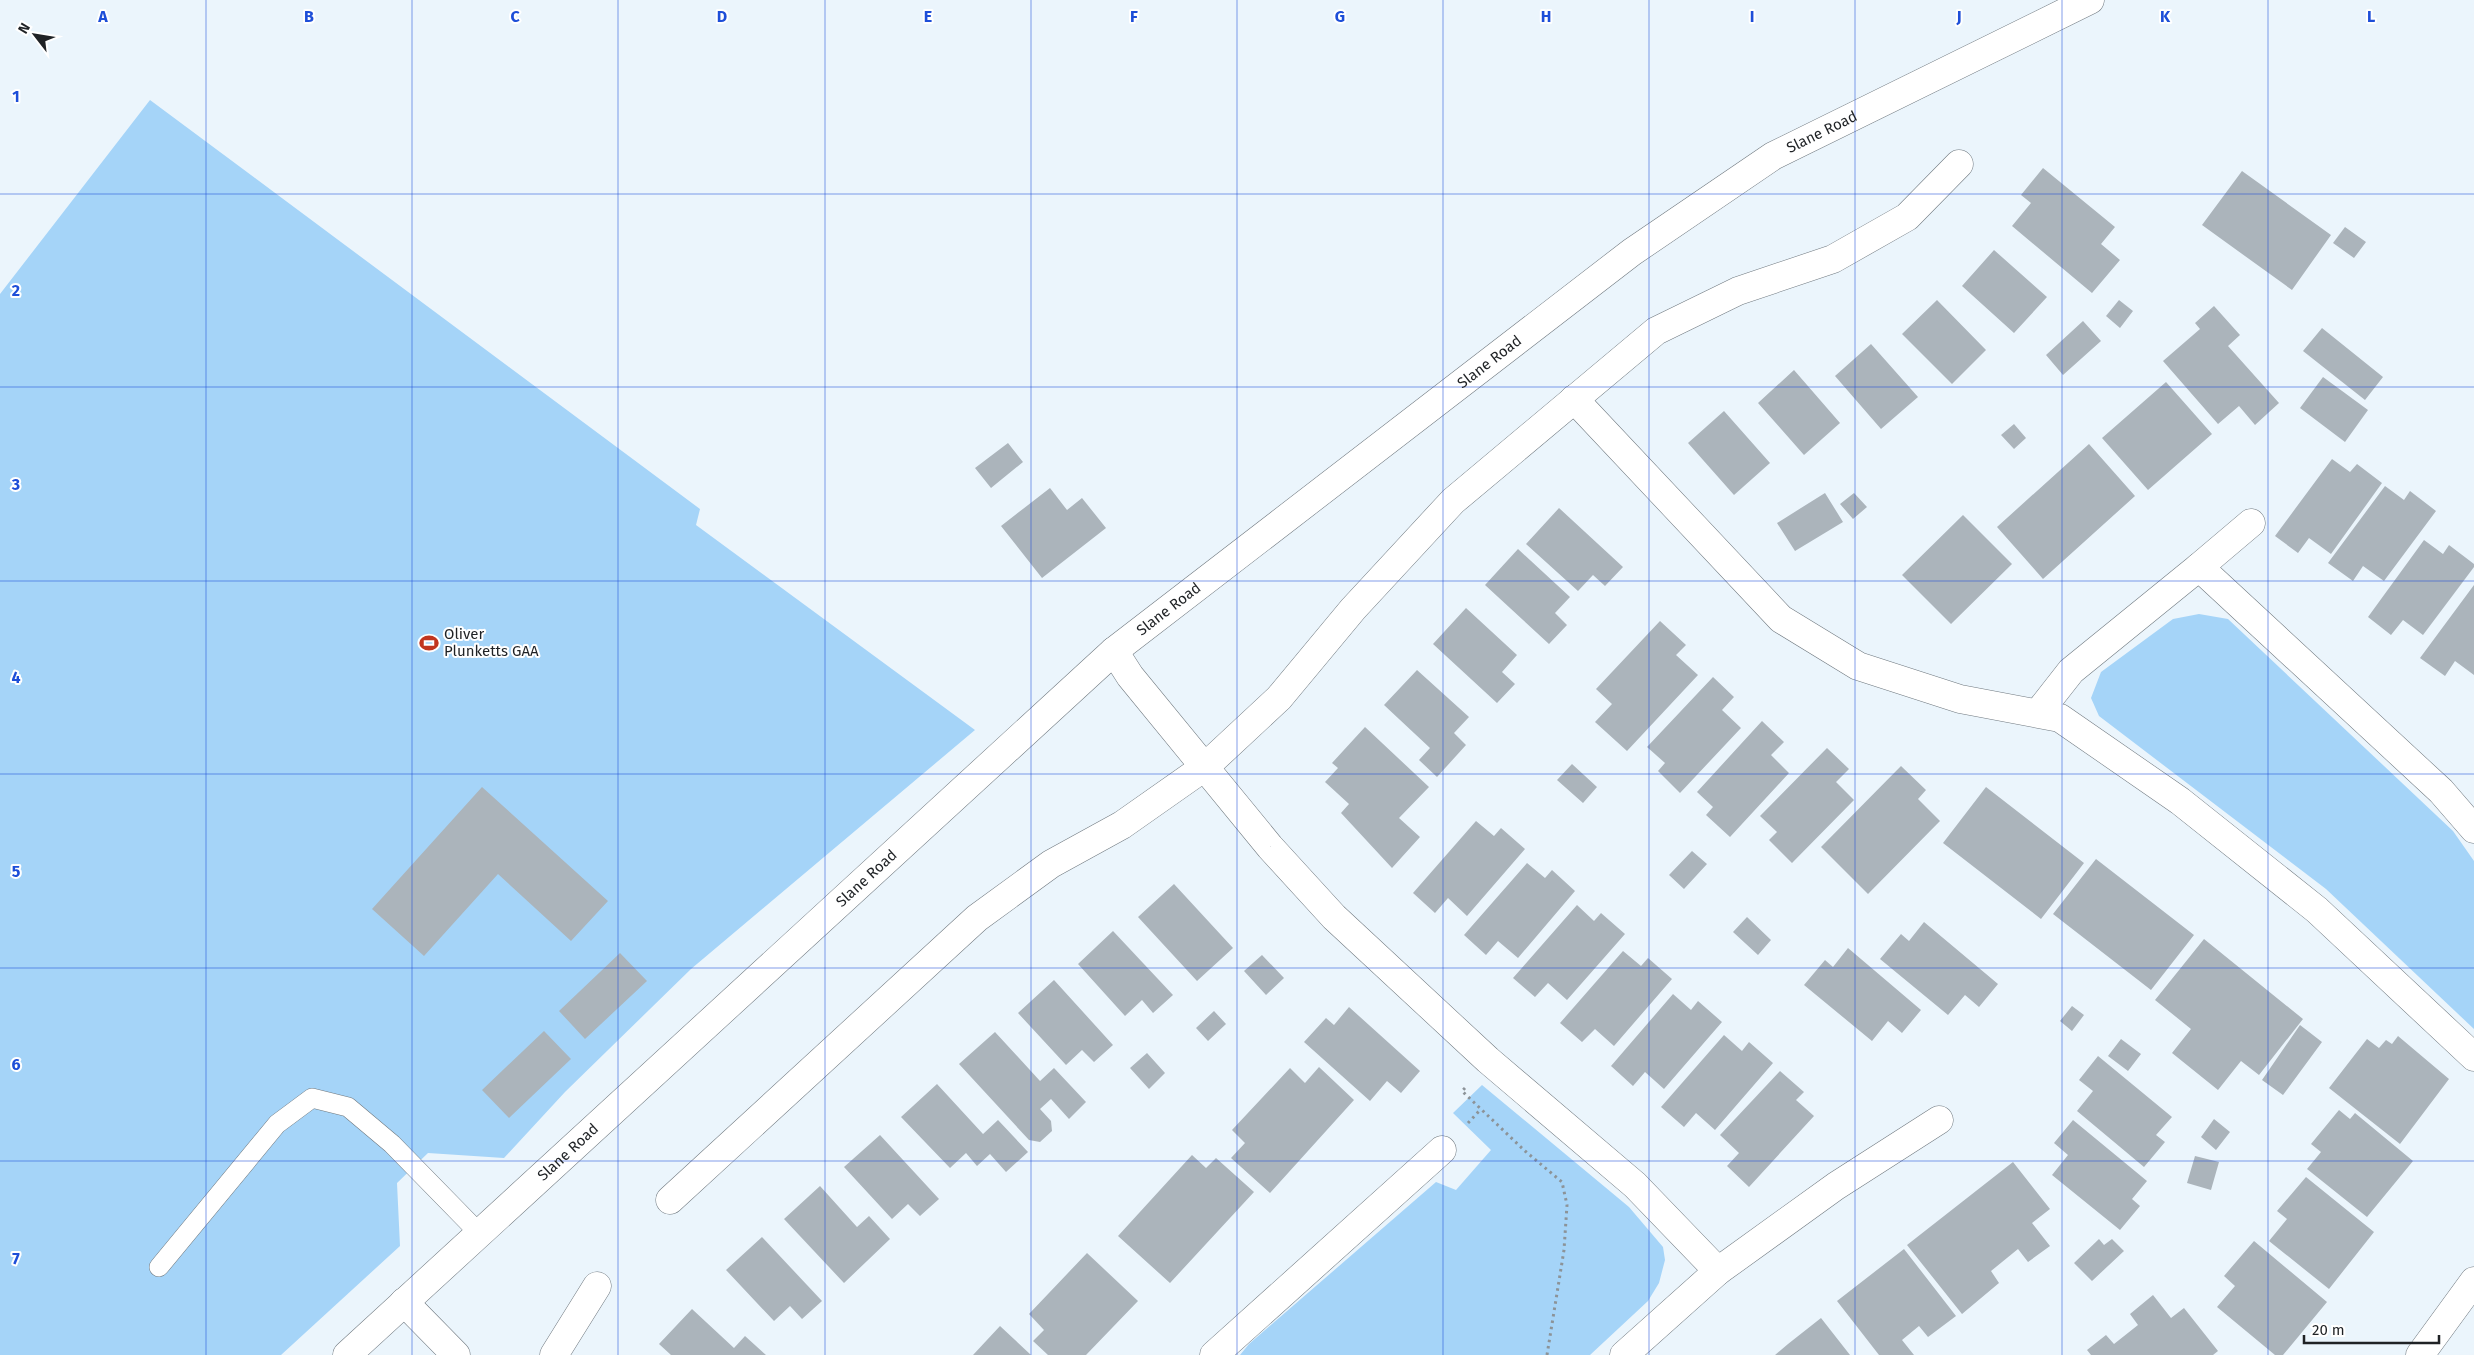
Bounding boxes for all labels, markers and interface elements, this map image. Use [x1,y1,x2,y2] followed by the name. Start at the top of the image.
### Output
[97,7,108,26] text: A
[304,7,314,26] text: B
[510,7,520,26] text: C
[717,7,727,26] text: D
[924,7,932,26] text: E
[1130,7,1138,26] text: F
[1335,7,1345,26] text: G
[1541,7,1551,26] text: H
[1750,7,1754,26] text: I
[1955,7,1962,26] text: J
[2160,7,2171,26] text: K
[2367,7,2375,26] text: L
[10,10,60,60] north arrow
[15,20,34,37] text: N
[12,87,20,106] text: 1
[1784,107,1860,157] street label: Slane Road
[12,281,20,300] text: 2
[1454,331,1525,392] street label: Slane Road
[11,475,20,494] text: 3
[1133,579,1204,639] street label: Slane Road
[444,625,539,660] place label: Oliver Plunketts GAA
[418,632,440,654] sports icon: Oliver Plunketts GAA
[11,668,21,687] text: 4
[832,846,901,911] street label: Slane Road
[12,862,21,881] text: 5
[11,1055,21,1074] text: 6
[534,1120,602,1185] street label: Slane Road
[12,1249,20,1268] text: 7
[2304,1312,2439,1344] scale bar
[2312,1321,2345,1339] text: 20 m

